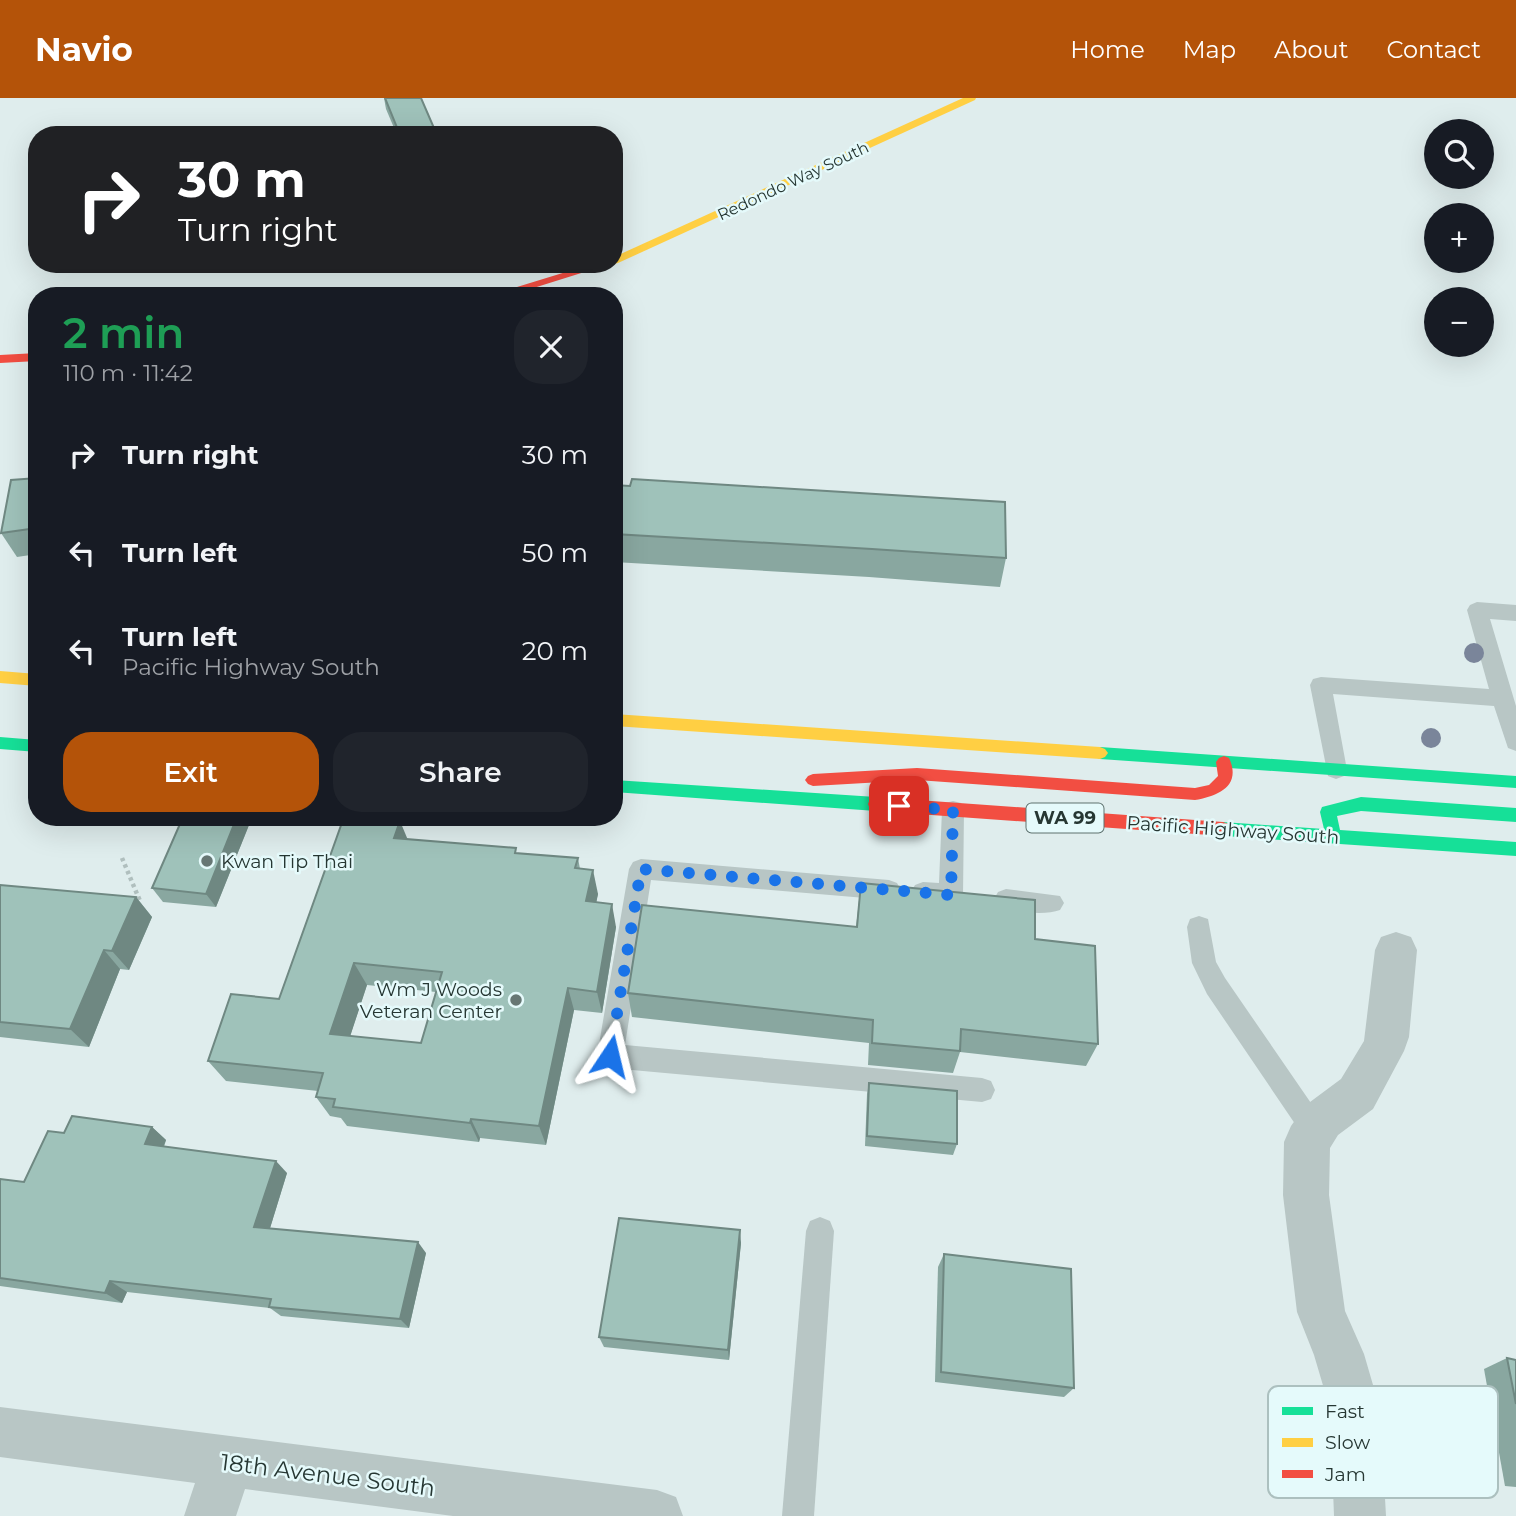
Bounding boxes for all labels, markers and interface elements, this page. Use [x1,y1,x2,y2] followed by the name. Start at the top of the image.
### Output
[35,29,133,69] text: Navio
[1070,35,1145,64] text: Home
[1183,35,1236,64] text: Map
[1274,35,1348,64] text: About
[1386,35,1481,64] text: Contact
[1424,119,1494,357] map controls
[1424,119,1494,189] button: search
[714,138,872,224] street label: Redondo Way South
[178,150,306,209] text: 30 m
[63,154,154,245] icon: right
[1424,203,1494,273] button: +
[178,210,338,249] text: Turn right
[1424,287,1494,357] button: −
[63,307,184,359] text: 2 min
[514,310,588,384] button: close
[63,359,193,387] text: 110 m · 11:42
[63,436,101,474] icon: right
[122,439,258,471] text: Turn right
[522,439,588,471] text: 30 m
[63,534,101,572] icon: left
[122,537,238,569] text: Turn left
[522,537,588,569] text: 50 m
[122,621,238,653] text: Turn left
[63,632,101,670] icon: left
[522,635,588,667] text: 20 m
[122,653,380,681] text: Pacific Highway South
[63,732,319,812] button: Exit
[333,732,588,812] button: Share
[869,776,929,836] pin
[880,787,918,825] icon: arrive
[1026,804,1104,832] road number: WA 99
[1126,811,1340,849] street label: Pacific Highway South
[221,850,353,873] place label: Kwan Tip Thai
[199,853,215,869] marker: Kwan Tip Thai
[360,978,502,1023] place label: Wm J Woods Veteran Center
[508,992,524,1008] marker: Wm J Woods Veteran Center
[573,1019,647,1093] position arrow
[1268,1386,1498,1498] legend
[1325,1400,1365,1423] text: Fast
[1325,1431,1370,1454] text: Slow
[219,1448,437,1502] street label: 18th Avenue South
[1324,1463,1366,1486] text: Jam

